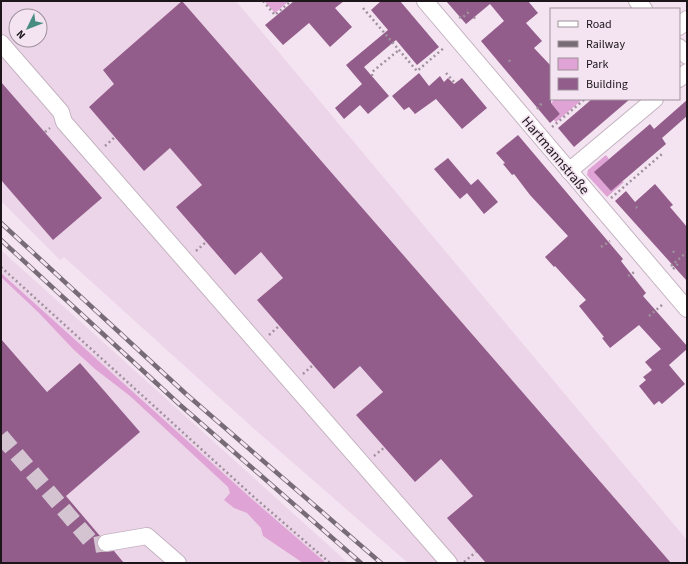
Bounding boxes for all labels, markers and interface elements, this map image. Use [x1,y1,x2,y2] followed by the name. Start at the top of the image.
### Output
[8,8,48,48] north arrow
[550,8,680,100] legend
[586,16,612,33] text: Road
[13,27,29,42] text: N
[586,36,625,53] text: Railway
[586,56,608,73] text: Park
[586,76,628,93] text: Building
[517,112,594,199] street label: Hartmannstraße

